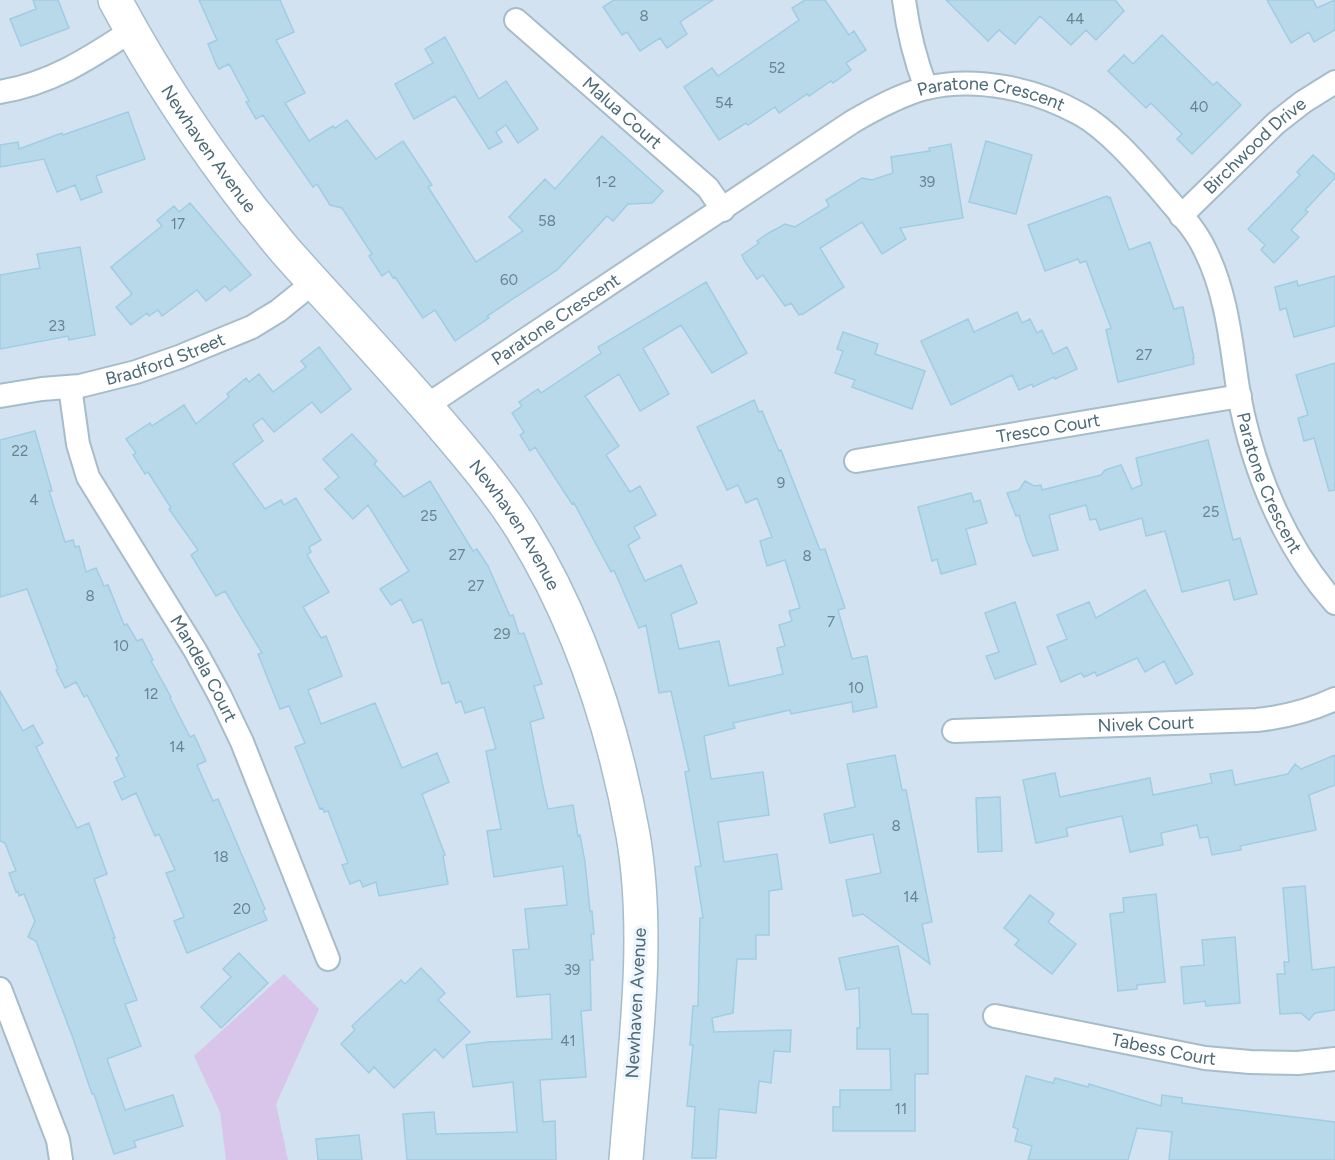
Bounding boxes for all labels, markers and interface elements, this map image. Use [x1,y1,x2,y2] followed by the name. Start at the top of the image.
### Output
[639,7,649,25] house number: 8
[1066,10,1084,28] house number: 44
[768,59,786,77] house number: 52
[578,72,667,154] street label: Malua Court
[915,72,1068,116] street label: Paratone Crescent
[156,81,261,217] street label: Newhaven Avenue
[1199,93,1311,199] street label: Birchwood Drive
[715,94,733,112] house number: 54
[1190,98,1208,116] house number: 40
[596,173,616,191] house number: 1-2
[919,173,935,191] house number: 39
[538,212,556,230] house number: 58
[171,215,185,233] house number: 17
[487,269,624,370] street label: Paratone Crescent
[500,271,518,289] house number: 60
[49,317,65,335] house number: 23
[103,328,228,390] street label: Bradford Street
[1136,346,1152,364] house number: 27
[995,409,1102,448] street label: Tresco Court
[1232,410,1307,558] street label: Paratone Crescent
[12,442,28,460] house number: 22
[464,455,565,594] street label: Newhaven Avenue
[777,474,785,492] house number: 9
[29,491,39,509] house number: 4
[1202,503,1220,521] house number: 25
[420,507,438,525] house number: 25
[449,546,465,564] house number: 27
[802,547,812,565] house number: 8
[468,577,484,595] house number: 27
[85,587,95,605] house number: 8
[165,611,242,726] street label: Mandela Court
[827,613,835,631] house number: 7
[494,625,510,643] house number: 29
[113,637,129,655] house number: 10
[848,679,864,697] house number: 10
[144,685,158,703] house number: 12
[1097,711,1195,737] street label: Nivek Court
[169,738,185,756] house number: 14
[891,817,901,835] house number: 8
[213,848,229,866] house number: 18
[903,888,919,906] house number: 14
[233,900,251,918] house number: 20
[621,927,651,1079] street label: Newhaven Avenue
[564,961,580,979] house number: 39
[1110,1029,1217,1070] street label: Tabess Court
[560,1032,576,1050] house number: 41
[895,1100,907,1118] house number: 11

